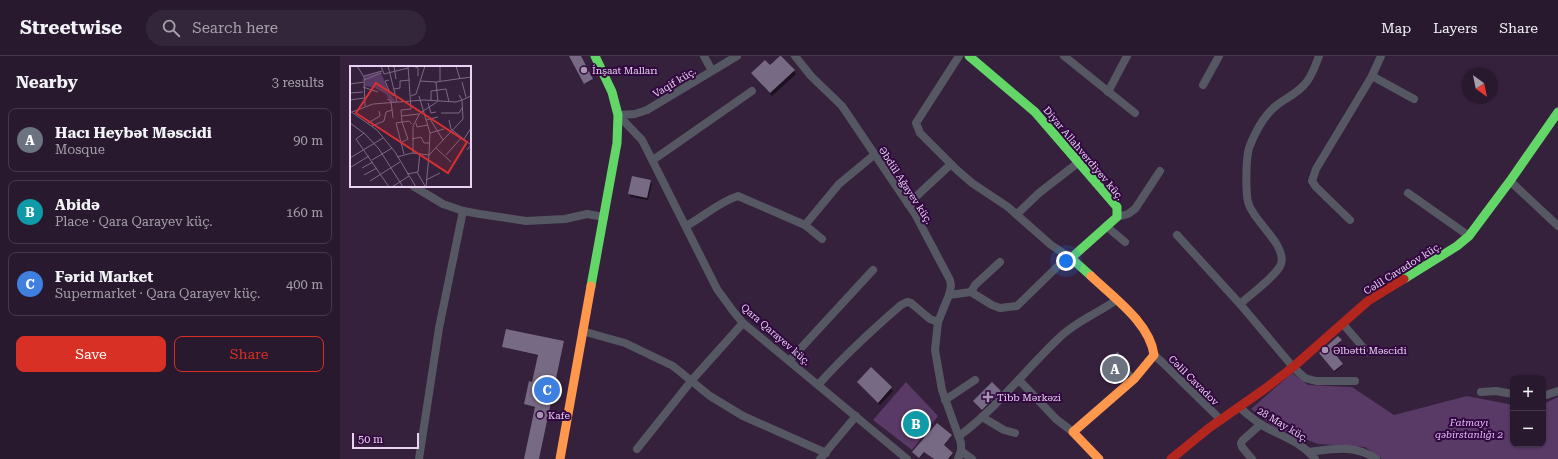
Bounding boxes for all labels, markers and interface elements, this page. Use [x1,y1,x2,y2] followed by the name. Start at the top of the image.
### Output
[146,10,426,46] search box
[20,16,122,39] text: Streetwise
[160,17,182,39] icon: search
[192,19,278,37] text: Search here
[1381,20,1411,36] text: Map
[1433,20,1477,36] text: Layers
[1499,20,1538,36] text: Share
[579,65,589,75] marker: İnşaat Malları
[592,65,658,76] place label: İnşaat Malları
[651,65,698,100] street label: Vaqif küç.
[350,66,471,187] inset map
[1462,68,1498,104] north arrow
[16,72,78,92] text: Nearby
[272,75,324,90] text: 3 results
[1041,104,1126,202] street label: Diyar Allahverdiyev küç.
[55,124,212,142] text: Hacı Heybət Məscidi
[25,133,35,148] text: A
[293,133,323,148] text: 90 m
[55,142,105,157] text: Mosque
[877,145,935,226] street label: Əbdül Ağayev küç.
[55,196,100,214] text: Abidə
[25,205,35,220] text: B
[286,205,323,220] text: 160 m
[55,214,213,229] text: Place · Qara Qarayev küç.
[1362,240,1443,297] street label: Cəlil Cavadov küç.
[1056,251,1076,271] your location
[55,268,153,286] text: Fərid Market
[25,277,35,292] text: C
[286,277,323,292] text: 400 m
[55,286,260,301] text: Supermarket · Qara Qarayev küç.
[739,301,812,367] street label: Qara Qarayev küç.
[16,336,166,372] button: Save
[174,336,324,372] button: Share
[1320,345,1330,355] marker: Əlbətti Məscidi
[1333,345,1407,356] place label: Əlbətti Məscidi
[1166,353,1221,408] street label: Cəlil Cavadov
[1102,354,1128,384] pin: A
[534,375,560,405] pin: C
[1510,375,1546,447] map controls
[1510,375,1546,411] button: +
[982,391,994,403] marker: Tibb Mərkəzi
[997,392,1061,403] place label: Tibb Mərkəzi
[1255,405,1310,444] street label: 28 May küç.
[903,409,929,439] pin: B
[535,410,545,420] marker: Kafe
[548,410,570,421] place label: Kafe
[1510,411,1546,447] button: −
[1435,417,1503,440] park label: Fatmayı qəbirstanlığı 2
[352,431,419,450] scale bar
[358,433,383,446] text: 50 m

